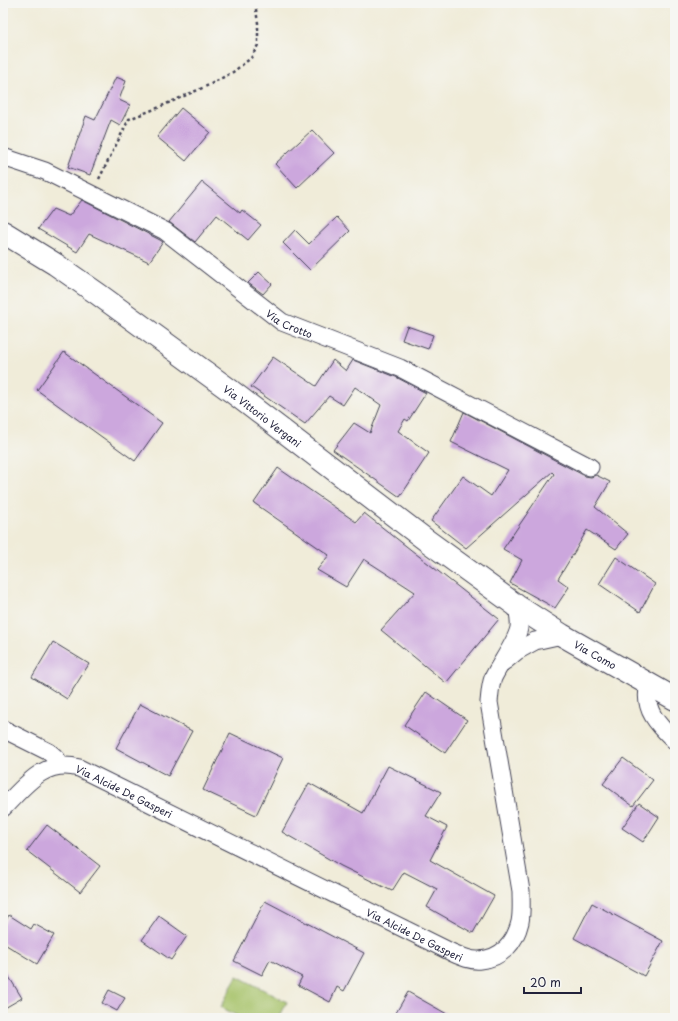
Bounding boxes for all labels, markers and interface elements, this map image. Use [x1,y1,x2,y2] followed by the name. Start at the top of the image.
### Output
[263,305,315,341] street label: Via Crotto
[221,381,305,450] street label: Via Vittorio Vergani
[571,636,620,672] street label: Via Como
[73,760,176,821] street label: Via Alcide De Gasperi
[364,904,466,964] street label: Via Alcide De Gasperi
[524,969,581,995] scale bar
[530,973,561,991] text: 20 m

